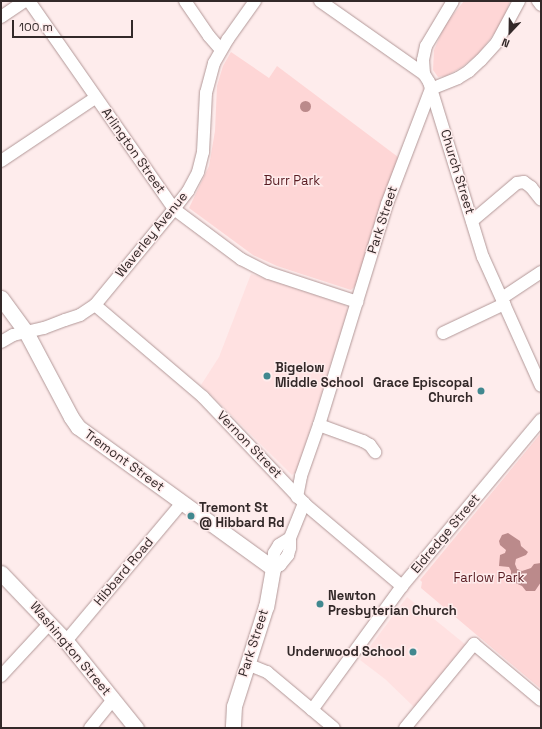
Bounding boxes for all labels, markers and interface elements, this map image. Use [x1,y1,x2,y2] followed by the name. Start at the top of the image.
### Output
[14,12,135,38] scale bar
[490,12,530,52] north arrow
[19,19,53,35] text: 100 m
[499,35,512,51] text: N
[98,105,168,197] street label: Arlington Street
[437,128,477,216] street label: Church Street
[264,173,320,189] park label: Burr Park
[365,184,401,256] street label: Park Street
[113,189,191,281] street label: Waverley Avenue
[275,361,364,392] place label: Bigelow Middle School
[262,371,272,381] marker: Bigelow Middle School
[373,376,473,407] place label: Grace Episcopal Church
[476,386,486,396] marker: Grace Episcopal Church
[213,408,285,482] street label: Vernon Street
[81,427,167,495] street label: Tremont Street
[408,491,484,577] street label: Eldredge Street
[199,501,285,532] place label: Tremont St @ Hibbard Rd
[186,511,196,521] marker: Tremont St @ Hibbard Rd
[91,535,157,609] street label: Hibbard Road
[453,570,525,586] park label: Farlow Park
[328,589,457,620] place label: Newton Presbyterian Church
[26,599,114,699] street label: Washington Street
[315,599,325,609] marker: Newton Presbyterian Church
[236,607,272,679] street label: Park Street
[287,644,405,660] place label: Underwood School
[408,647,418,657] marker: Underwood School

